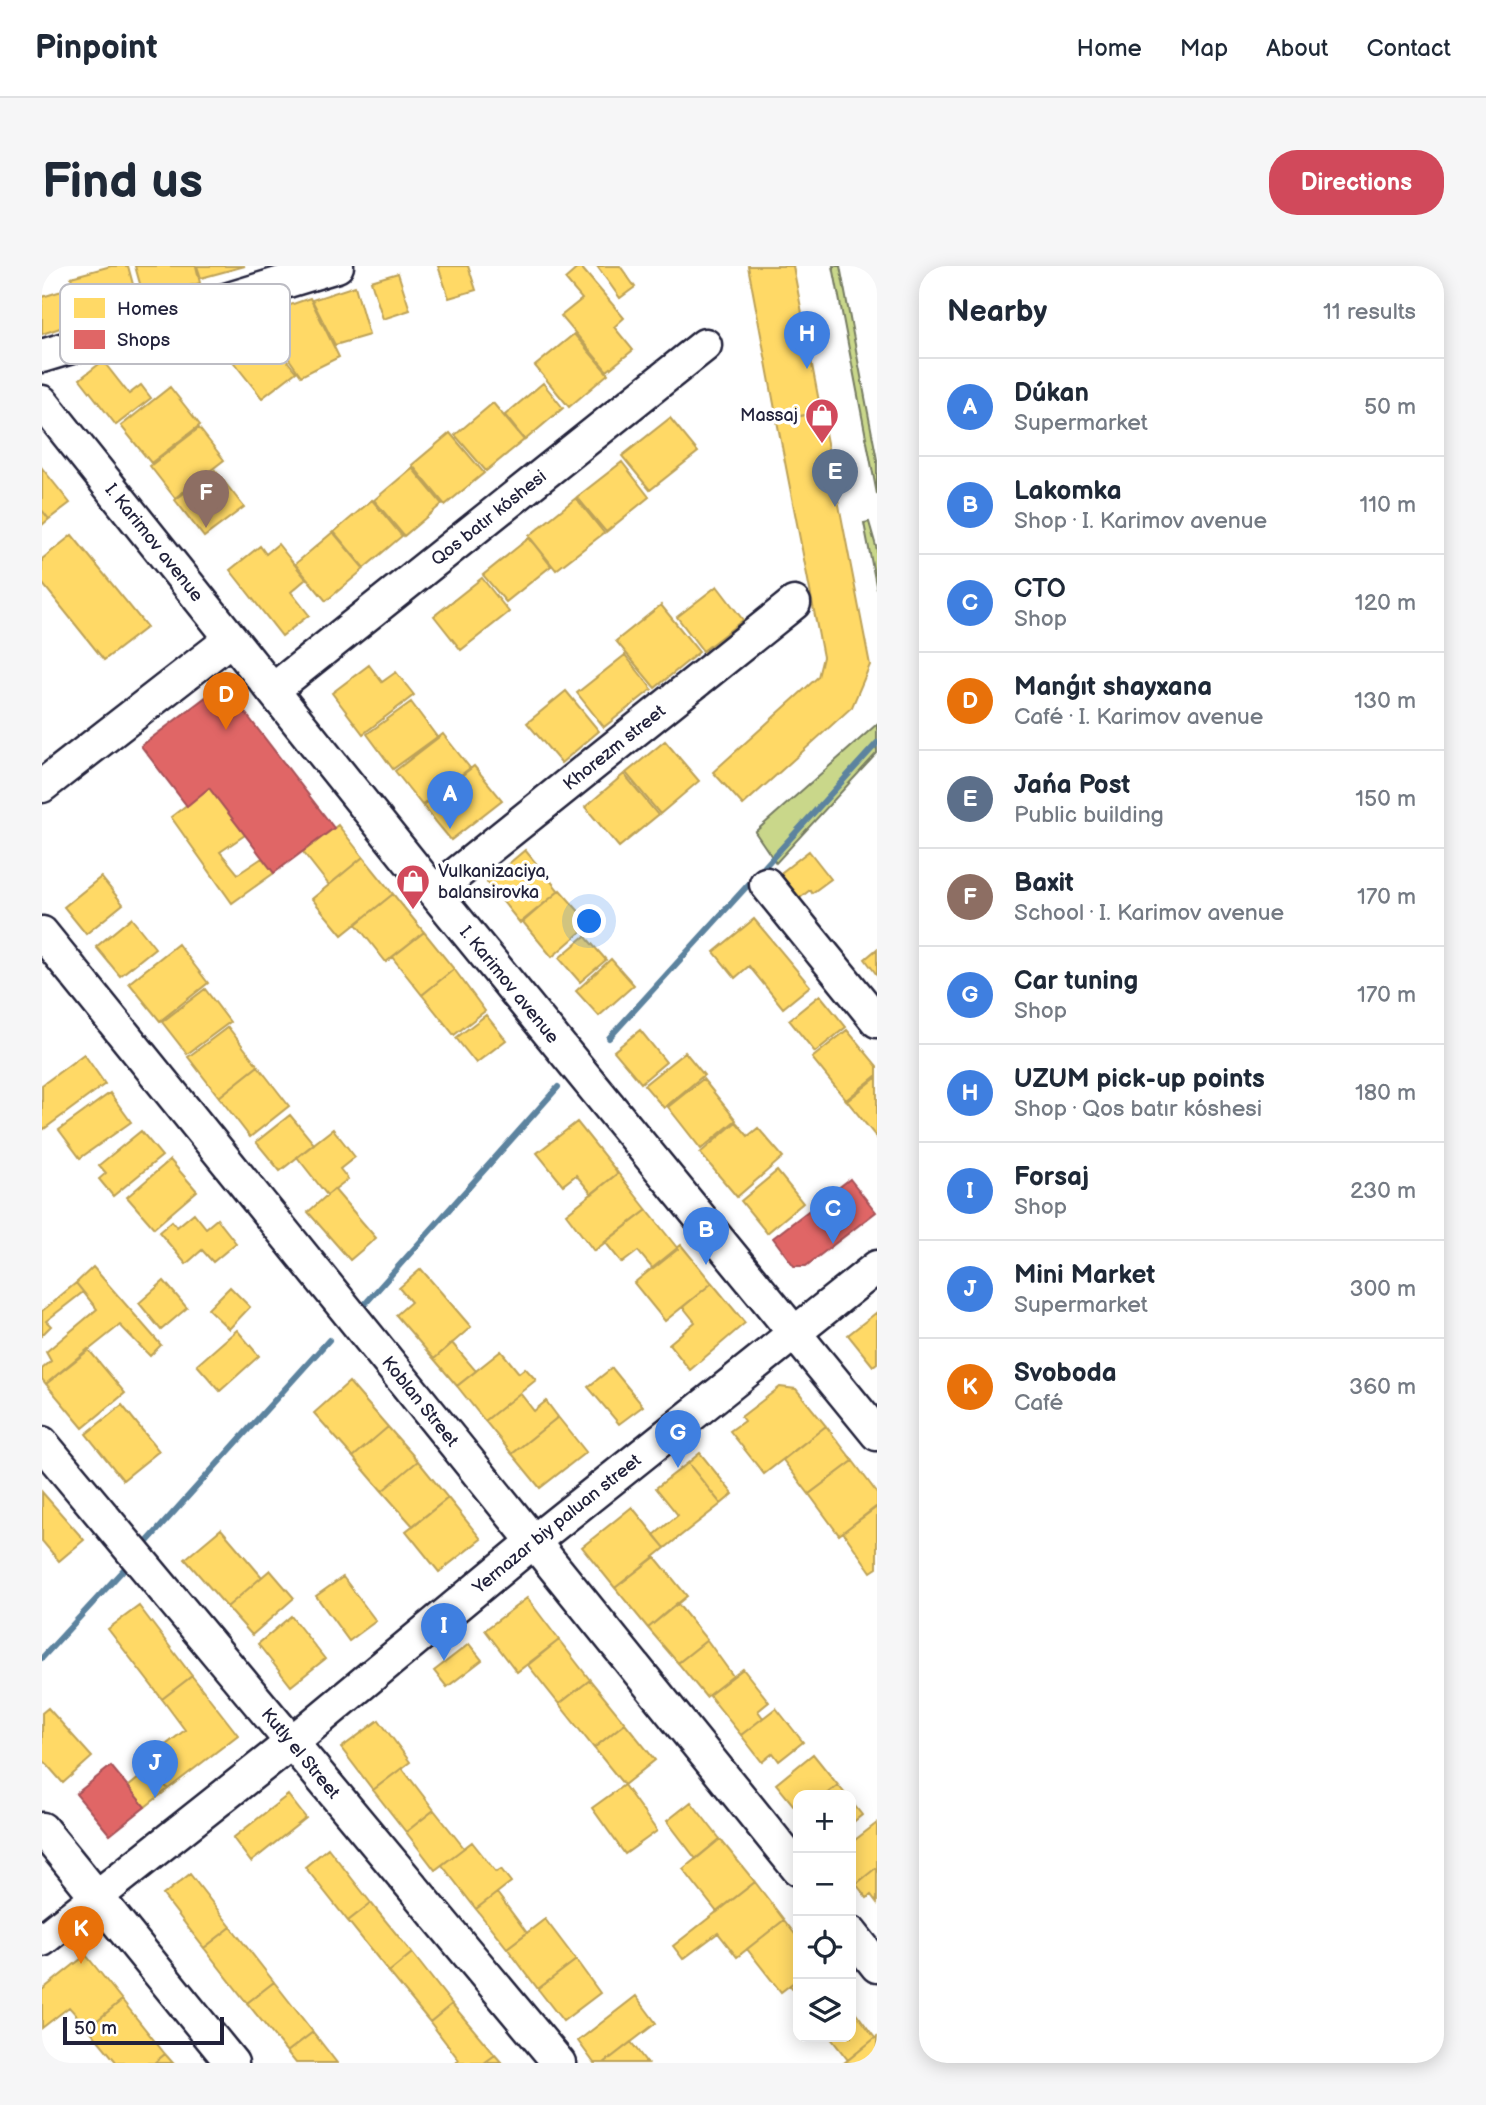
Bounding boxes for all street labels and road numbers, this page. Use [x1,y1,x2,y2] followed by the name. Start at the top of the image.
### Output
[427,466,551,570] street label: Qos batır kóshesi
[101,480,208,606] street label: I. Karimov avenue
[559,700,670,795] street label: Khorezm street
[455,922,563,1048] street label: I. Karimov avenue
[377,1352,463,1451] street label: Koblan Street
[468,1450,646,1599] street label: Yernazar biy paluan street
[257,1704,344,1803] street label: Kutly el Street

